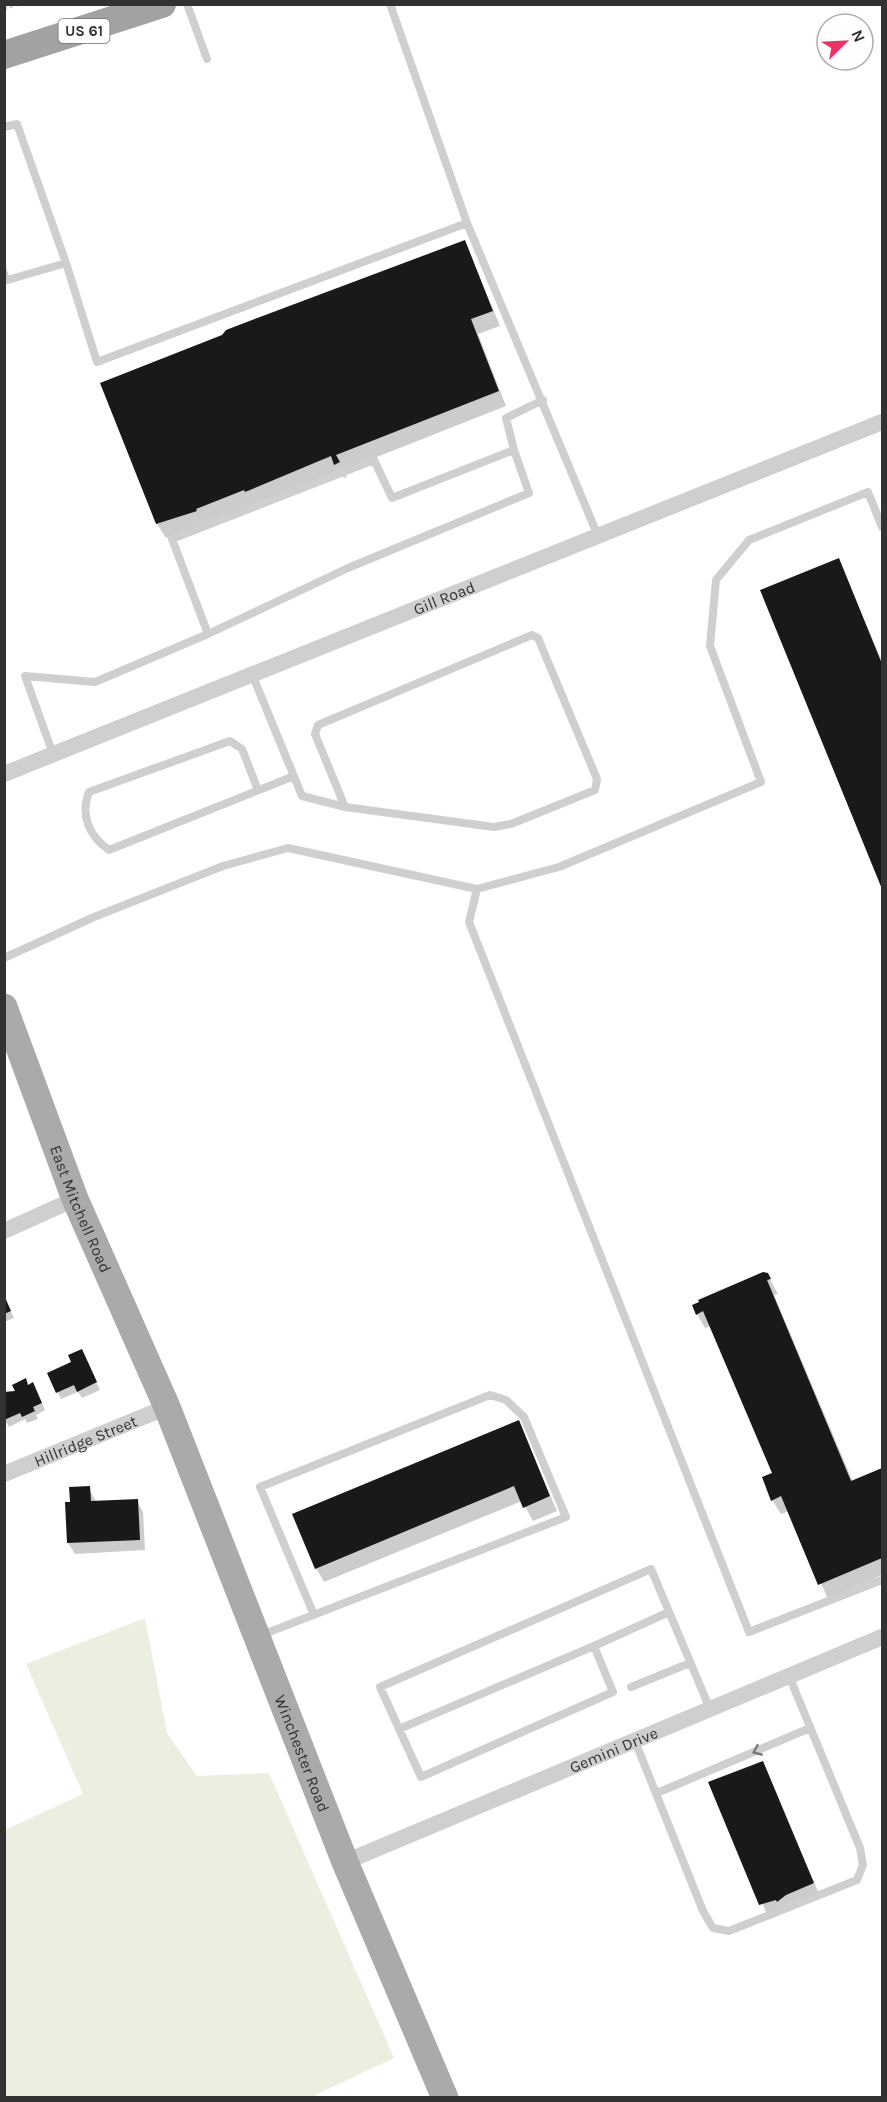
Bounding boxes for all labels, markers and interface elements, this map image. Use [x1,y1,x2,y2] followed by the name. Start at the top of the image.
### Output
[815,12,875,72] north arrow
[58,19,110,43] road number: US 61
[847,27,869,45] text: N
[410,577,478,618] street label: Gill Road
[46,1142,116,1275] street label: East Mitchell Road
[31,1411,140,1470] street label: Hillridge Street
[271,1692,334,1815] street label: Winchester Road
[566,1723,660,1776] street label: Gemini Drive
[752,1744,763,1756] one-way arrow

